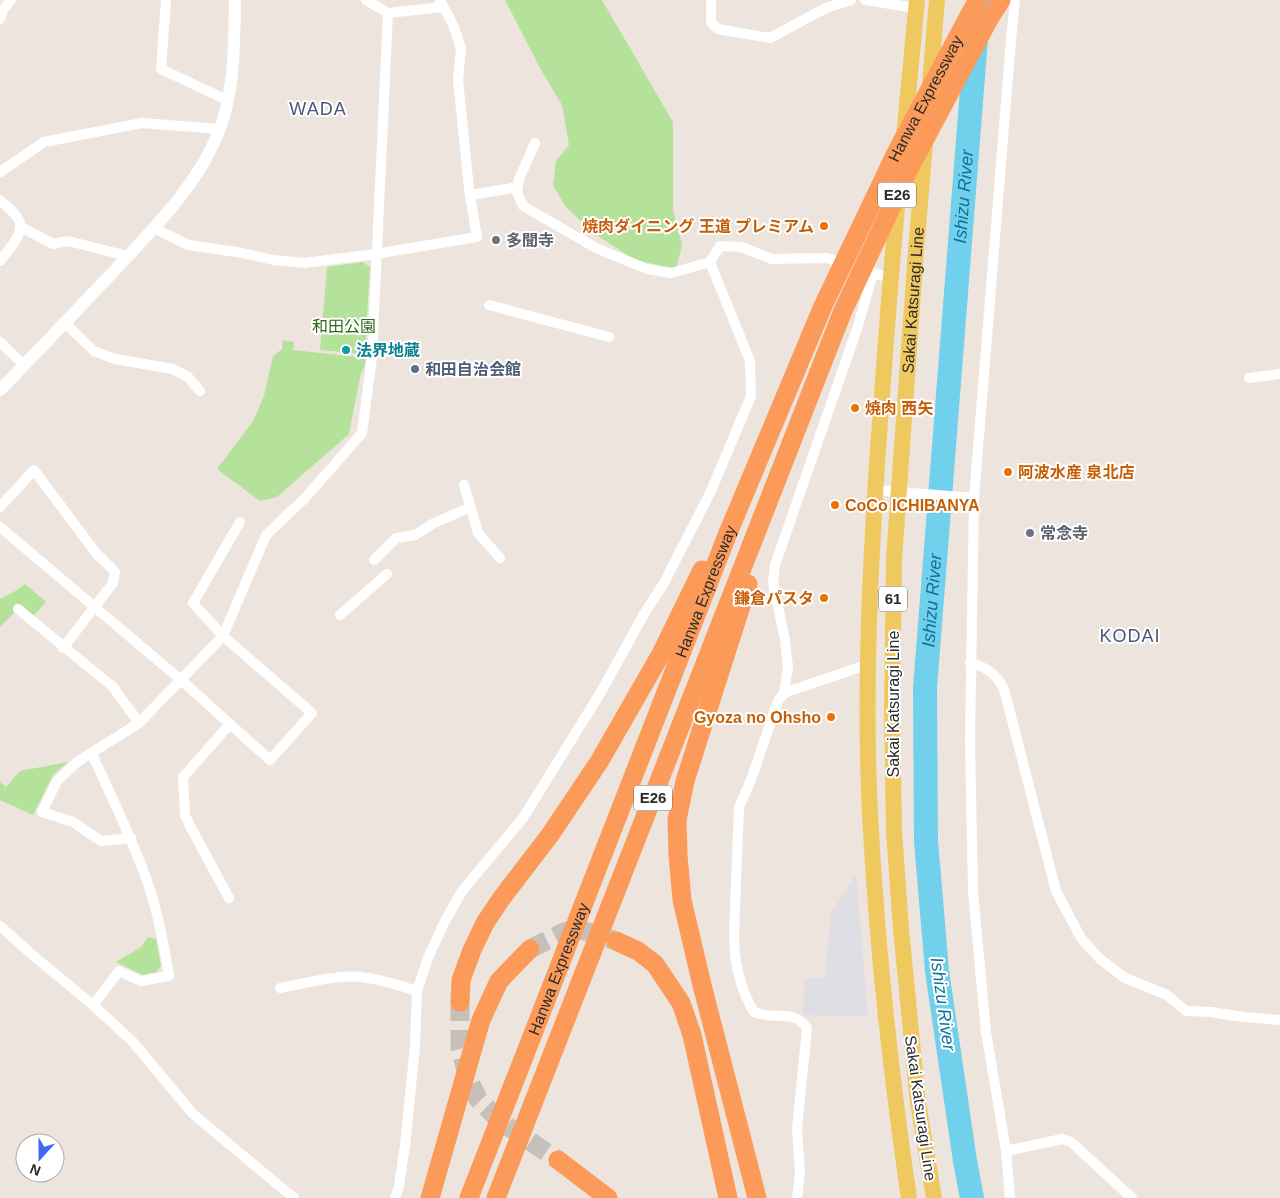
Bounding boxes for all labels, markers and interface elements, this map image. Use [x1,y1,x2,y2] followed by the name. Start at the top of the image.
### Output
[885,33,966,165] street label: Hanwa Expressway
[289,99,347,119] district label: WADA
[950,148,977,244] water label: Ishizu River
[878,182,916,208] road number: E26
[582,217,814,235] place label: 焼肉ダイニング 王道 プレミアム
[818,220,830,232] marker: 焼肉ダイニング 王道 プレミアム
[899,226,927,374] street label: Sakai Katsuragi Line
[506,232,554,249] place label: 多聞寺
[490,234,502,246] marker: 多聞寺
[312,318,376,335] park label: 和田公園
[356,342,420,359] place label: 法界地蔵
[340,344,352,356] marker: 法界地蔵
[425,361,521,378] place label: 和田自治会館
[409,363,421,375] marker: 和田自治会館
[865,400,933,417] place label: 焼肉 西矢
[849,402,861,414] marker: 焼肉 西矢
[1018,464,1134,481] place label: 阿波水産 泉北店
[1002,466,1014,478] marker: 阿波水産 泉北店
[845,497,980,514] place label: CoCo ICHIBANYA
[829,499,841,511] marker: CoCo ICHIBANYA
[672,523,739,660] street label: Hanwa Expressway
[1040,525,1088,542] place label: 常念寺
[1024,527,1036,539] marker: 常念寺
[918,552,946,648] water label: Ishizu River
[879,586,907,612] road number: 61
[734,590,814,607] place label: 鎌倉パスタ
[818,592,830,604] marker: 鎌倉パスタ
[1099,626,1161,646] district label: KODAI
[885,631,902,777] street label: Sakai Katsuragi Line
[694,709,821,726] place label: Gyoza no Ohsho
[825,711,837,723] marker: Gyoza no Ohsho
[634,786,672,810] road number: E26
[525,900,592,1038] street label: Hanwa Expressway
[927,956,960,1053] water label: Ishizu River
[902,1034,939,1182] street label: Sakai Katsuragi Line
[15,1133,65,1183] north arrow
[28,1161,43,1179] text: N

